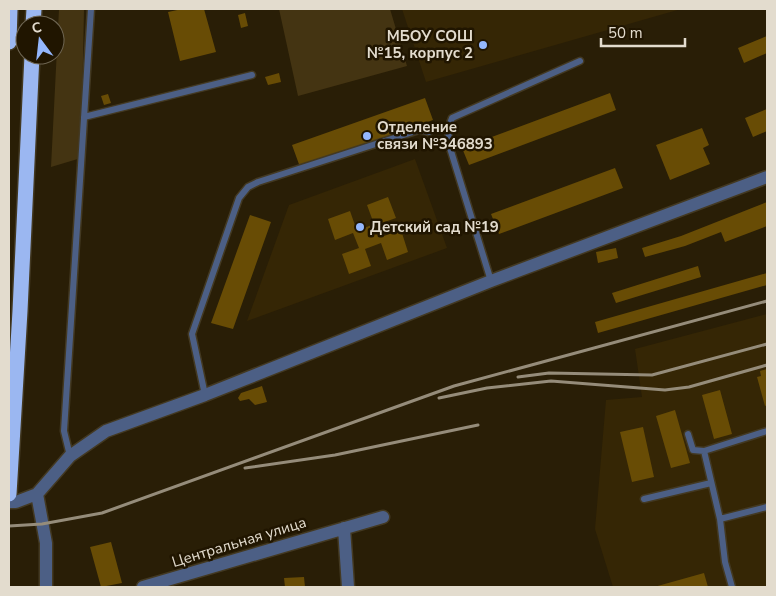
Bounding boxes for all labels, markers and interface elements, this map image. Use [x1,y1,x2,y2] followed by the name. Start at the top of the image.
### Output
[15,15,65,65] north arrow
[601,15,685,47] scale bar
[30,17,44,38] text: С
[608,23,643,43] text: 50 m
[367,26,473,63] place label: МБОУ СОШ №15, корпус 2
[477,39,489,51] marker: МБОУ СОШ №15, корпус 2
[377,117,493,154] place label: Отделение связи №346893
[361,130,373,142] marker: Отделение связи №346893
[370,217,499,237] place label: Детский сад №19
[354,221,366,233] marker: Детский сад №19
[169,512,309,572] street label: Центральная улица

